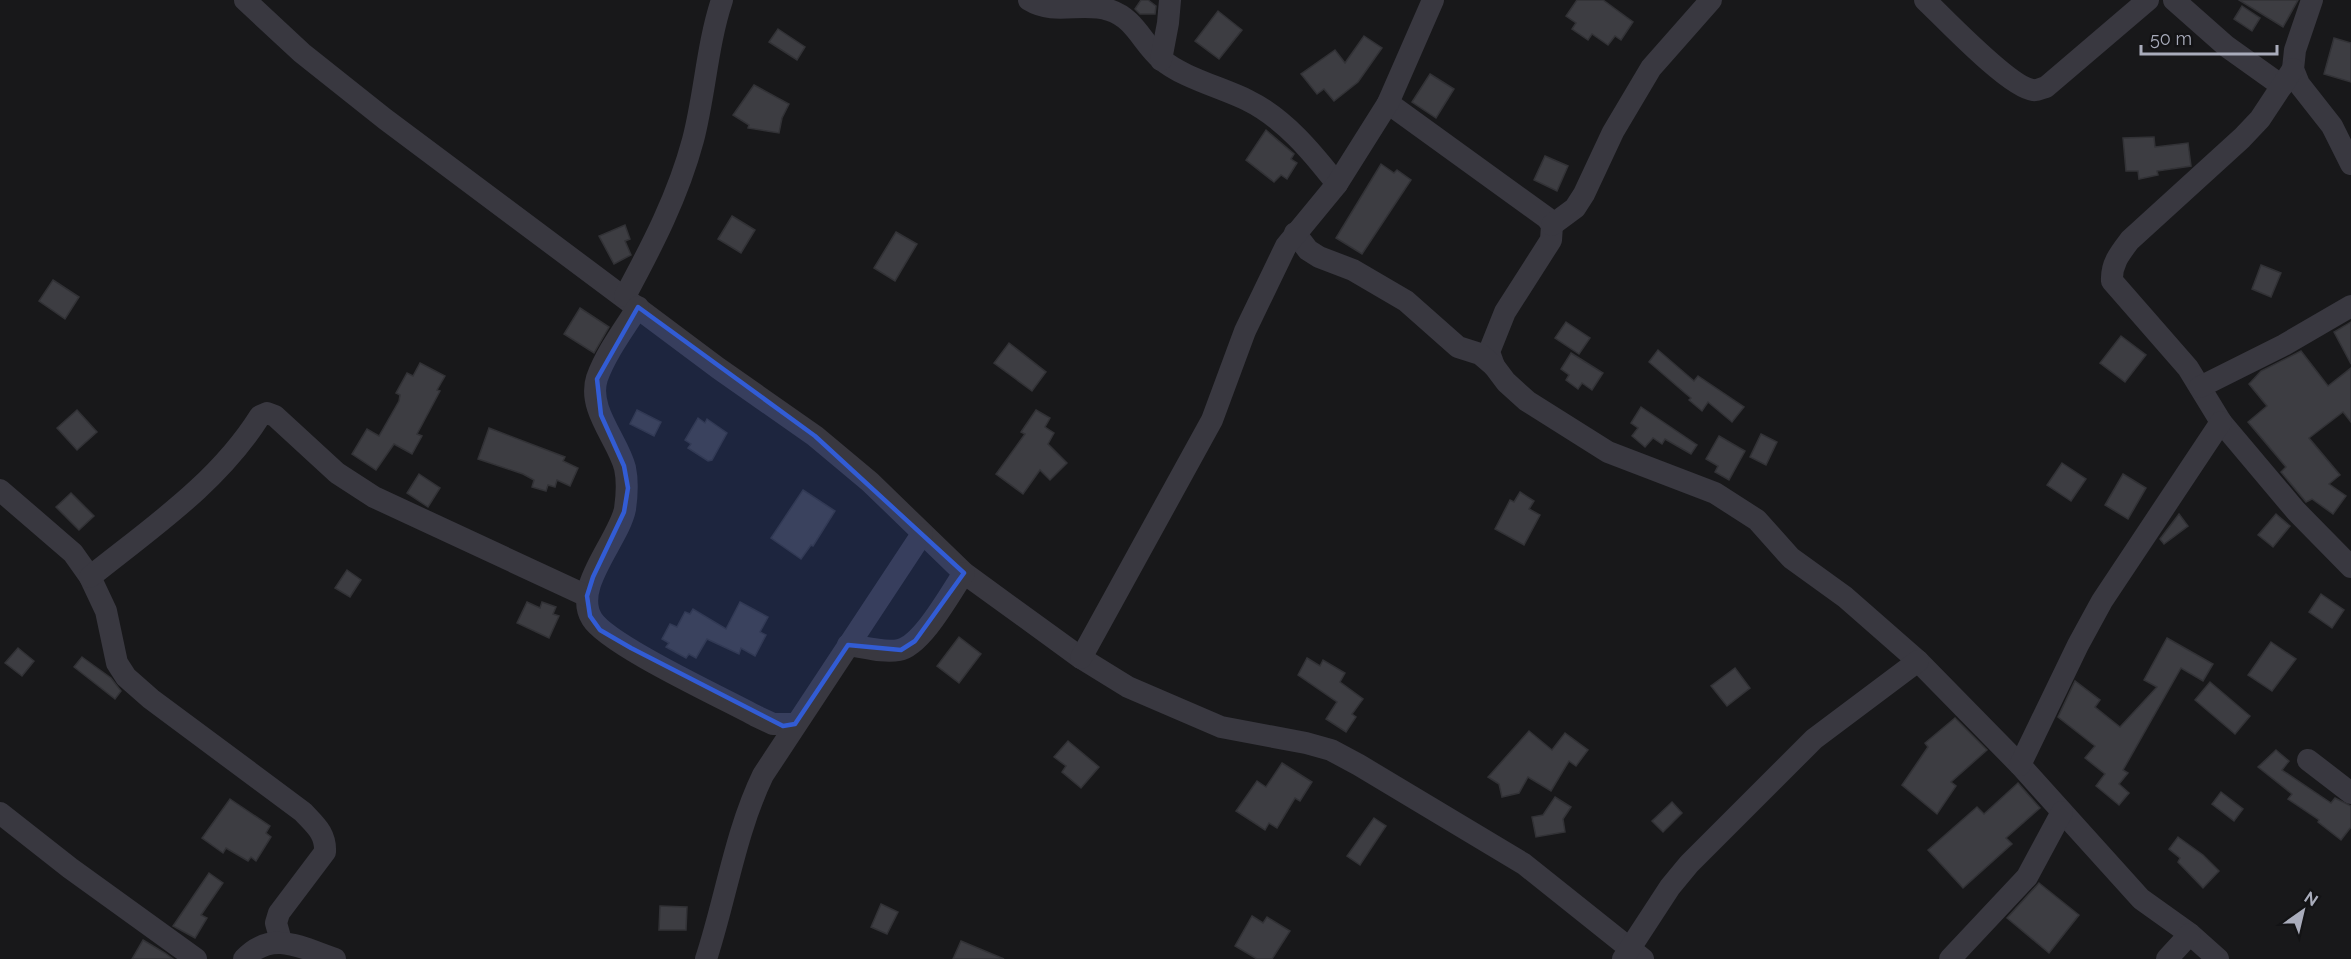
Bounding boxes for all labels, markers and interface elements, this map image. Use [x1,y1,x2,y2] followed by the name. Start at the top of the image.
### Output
[2141,18,2278,56] scale bar
[2150,28,2192,49] text: 50 m
[2273,881,2333,941] north arrow
[2301,888,2321,910] text: N

